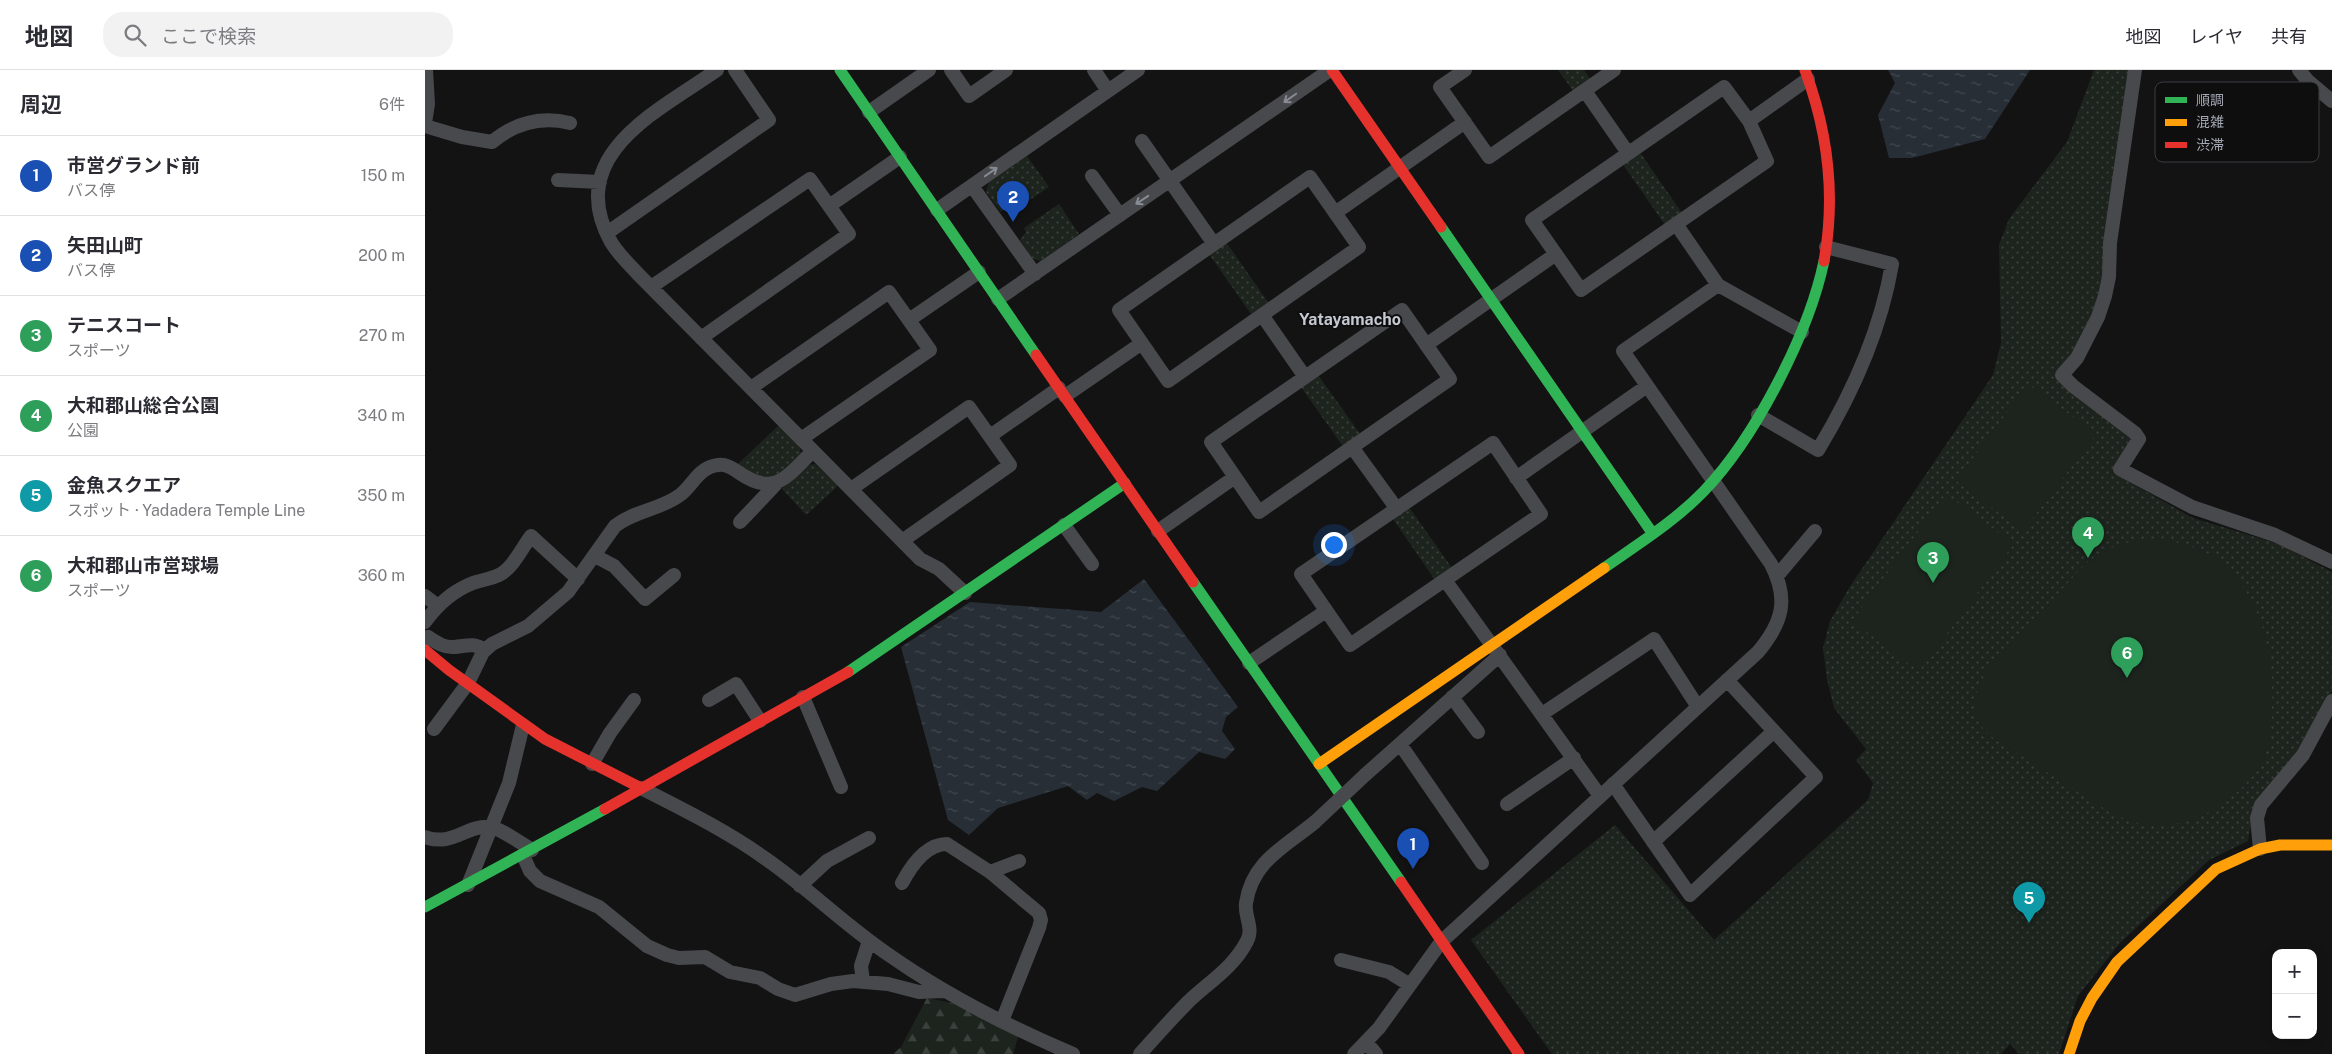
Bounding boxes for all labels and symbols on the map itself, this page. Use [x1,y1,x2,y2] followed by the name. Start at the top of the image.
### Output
[2155,82,2319,162] legend
[2196,92,2224,108] text: 順調
[1283,93,1297,103] one-way arrow
[2196,114,2224,130] text: 混雑
[2196,137,2224,153] text: 渋滞
[984,167,998,177] one-way arrow
[997,181,1029,222] pin: 2
[1135,195,1149,205] one-way arrow
[1299,310,1401,329] district label: Yatayamacho
[2072,517,2104,558] pin: 4
[1321,532,1347,558] your location
[1917,542,1949,583] pin: 3
[2111,637,2143,678] pin: 6
[1397,828,1429,869] pin: 1
[2013,882,2045,923] pin: 5

